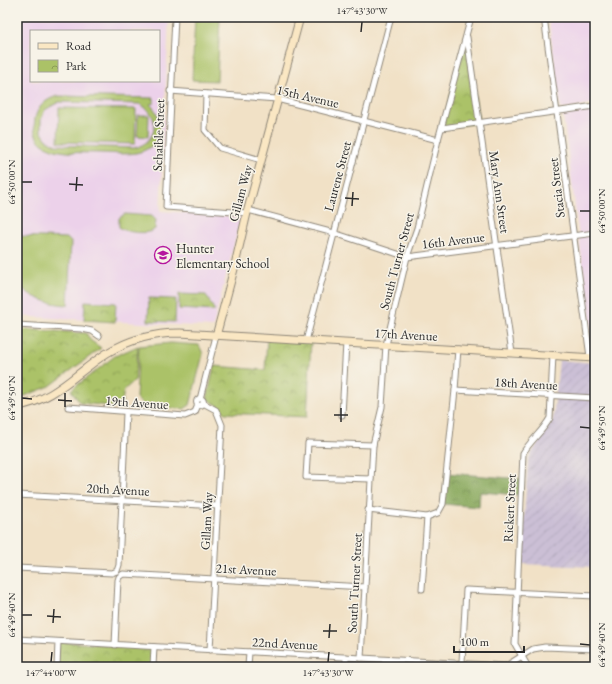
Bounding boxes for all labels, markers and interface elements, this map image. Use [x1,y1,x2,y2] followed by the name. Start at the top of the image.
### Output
[337,4,388,17] text: 147°43'30"W
[30,30,160,82] legend
[66,38,92,54] text: Road
[66,58,87,74] text: Park
[275,81,341,112] street label: 15th Avenue
[149,99,168,171] street label: Schaible Street
[320,139,355,213] street label: Laurene Street
[485,150,514,234] street label: Mary Ann Street
[544,157,569,219] street label: Stacia Street
[5,159,18,204] text: 64°50'00"N
[225,163,256,223] street label: Gillam Way
[595,188,608,233] text: 64°50'00"N
[375,211,418,312] street label: South Turner Street
[421,228,485,253] street label: 16th Avenue
[176,240,269,272] place label: Hunter Elementary School
[153,245,173,265] school or university icon: Hunter Elementary School
[374,324,438,345] street label: 17th Avenue
[494,373,558,394] street label: 18th Avenue
[5,375,18,420] text: 64°49'50"N
[105,392,169,413] street label: 19th Avenue
[595,405,608,450] text: 64°49'50"N
[499,473,520,543] street label: Rickert Street
[86,479,150,500] street label: 20th Avenue
[196,491,217,551] street label: Gillam Way
[343,533,366,633] street label: South Turner Street
[215,559,277,580] street label: 21st Avenue
[5,592,18,637] text: 64°49'40"N
[595,622,608,667] text: 64°49'40"N
[454,628,524,654] scale bar
[252,633,318,654] street label: 22nd Avenue
[460,634,490,650] text: 100 m
[26,666,77,679] text: 147°44'00"W
[303,666,354,679] text: 147°43'30"W

